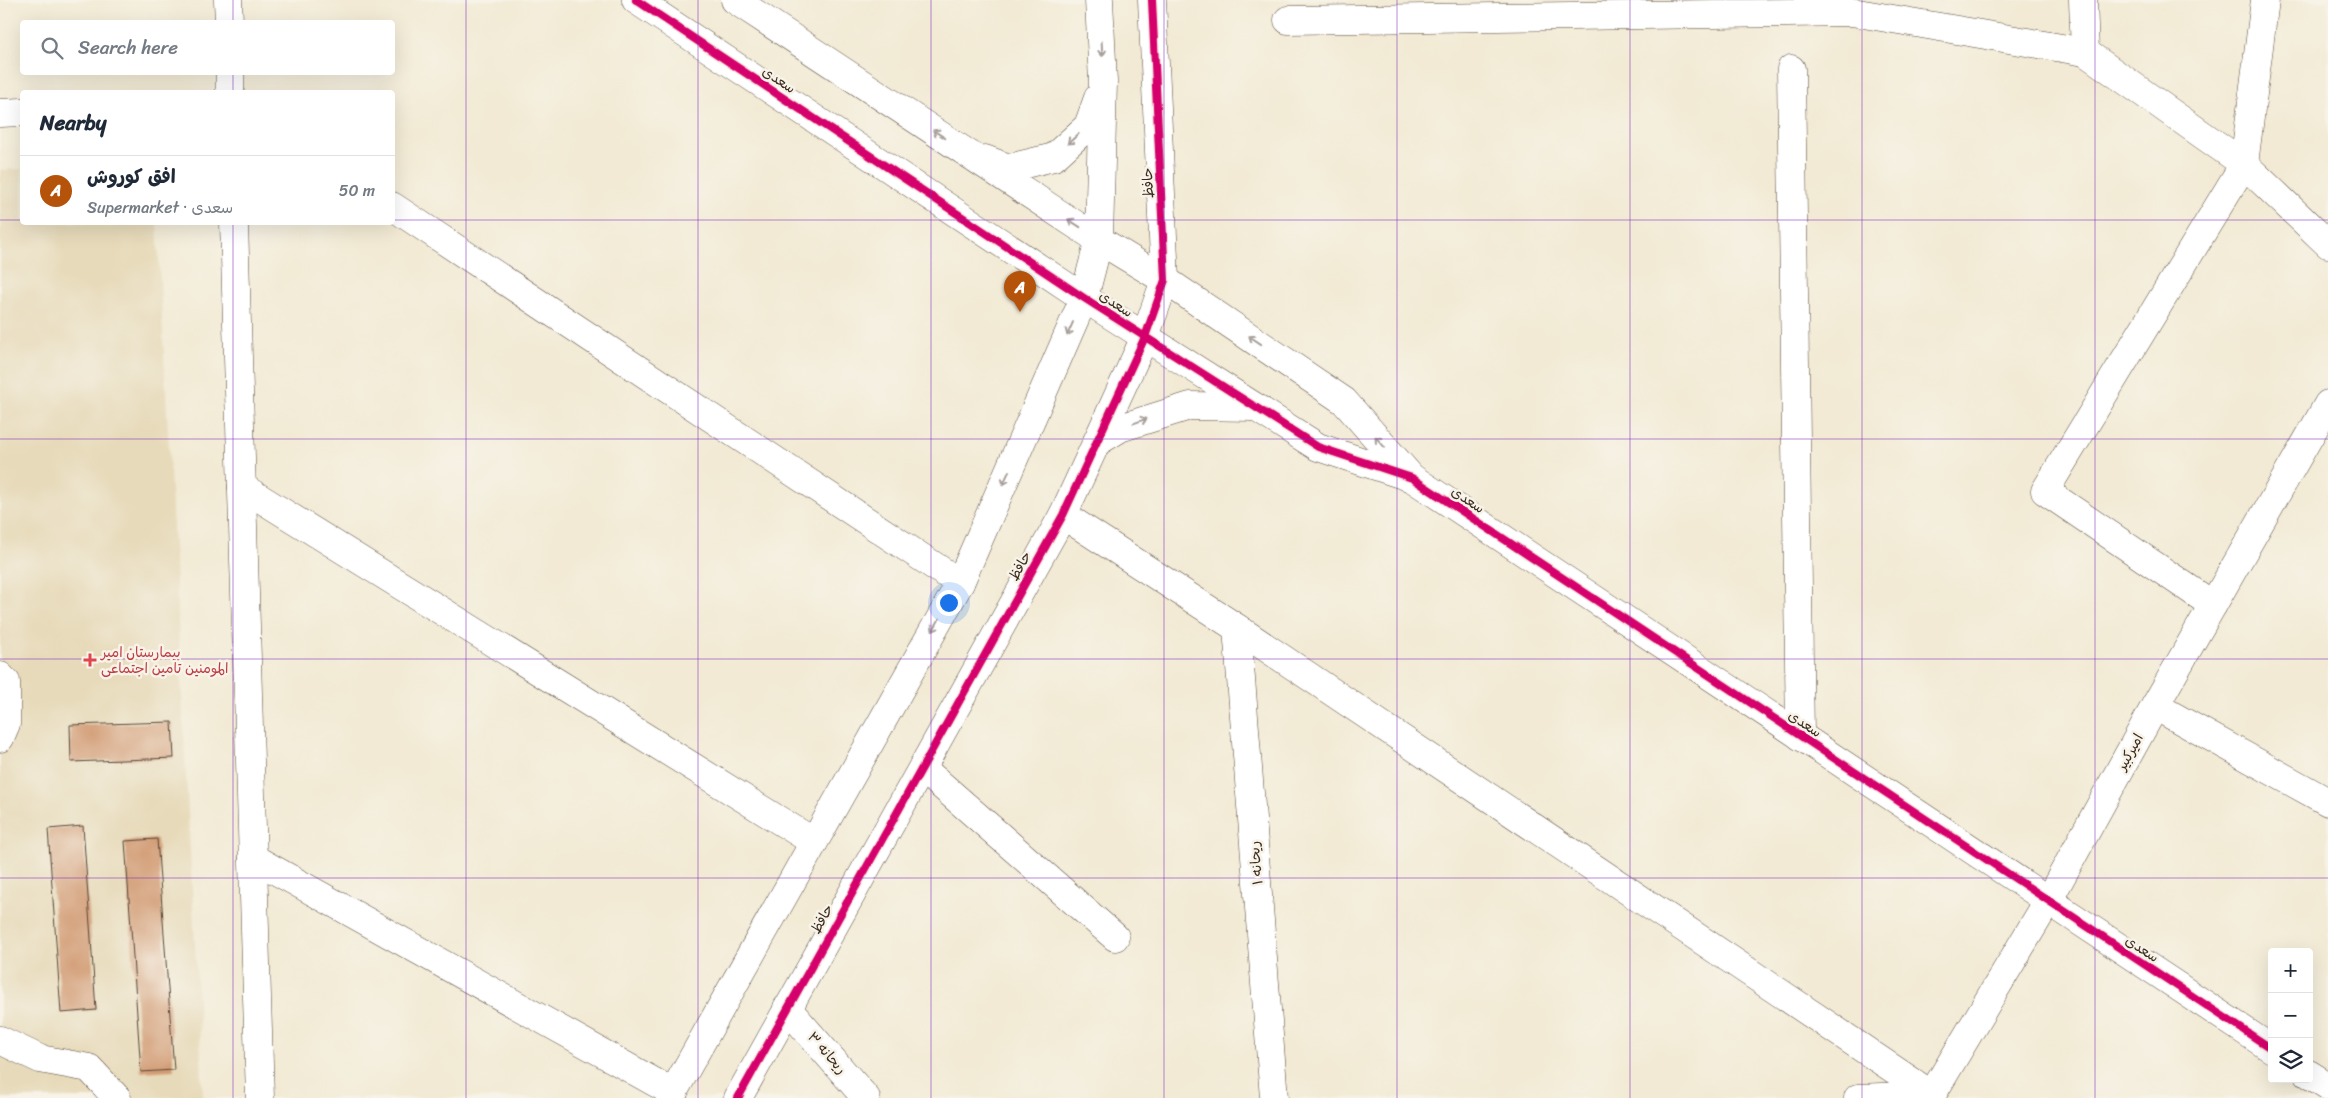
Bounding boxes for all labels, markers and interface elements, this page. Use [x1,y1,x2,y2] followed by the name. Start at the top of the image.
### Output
[20,20,395,75] search box
[78,31,178,64] text: Search here
[38,34,66,62] icon: search
[1097,40,1106,56] one-way arrow
[757,59,801,101] street label: سعدی
[40,104,106,142] text: Nearby
[932,129,946,139] one-way arrow
[1066,133,1079,145] one-way arrow
[87,160,176,193] text: افق کوروش
[1135,167,1161,199] street label: حافظ
[51,176,61,205] text: A
[339,176,375,205] text: 50 m
[87,193,233,222] text: Supermarket · سعدی
[1067,218,1081,229] one-way arrow
[1004,271,1036,312] pin: A
[1094,284,1138,324] street label: سعدی
[1065,321,1075,336] one-way arrow
[1248,335,1262,345] one-way arrow
[1132,415,1148,425] one-way arrow
[1374,435,1386,448] one-way arrow
[1000,470,1010,485] one-way arrow
[1446,479,1490,521] street label: سعدی
[1002,546,1038,586] street label: حافظ
[936,590,962,616] your location
[931,617,941,631] one-way arrow
[100,640,229,681] place label: بیمارستان امیر المومنین تامین اجتماعی
[83,653,97,667] marker: بیمارستان امیر المومنین تامین اجتماعی
[1783,703,1827,745] street label: سعدی
[2109,729,2150,776] street label: امیرکبیر
[1242,840,1270,886] street label: ریحانه ۱
[804,899,840,939] street label: حافظ
[2120,929,2164,969] street label: سعدی
[2268,948,2313,1083] map controls
[2268,948,2313,993] button: +
[2268,993,2313,1038] button: −
[801,1026,853,1080] street label: ریحانه ۳
[2268,1038,2313,1083] button: layers

